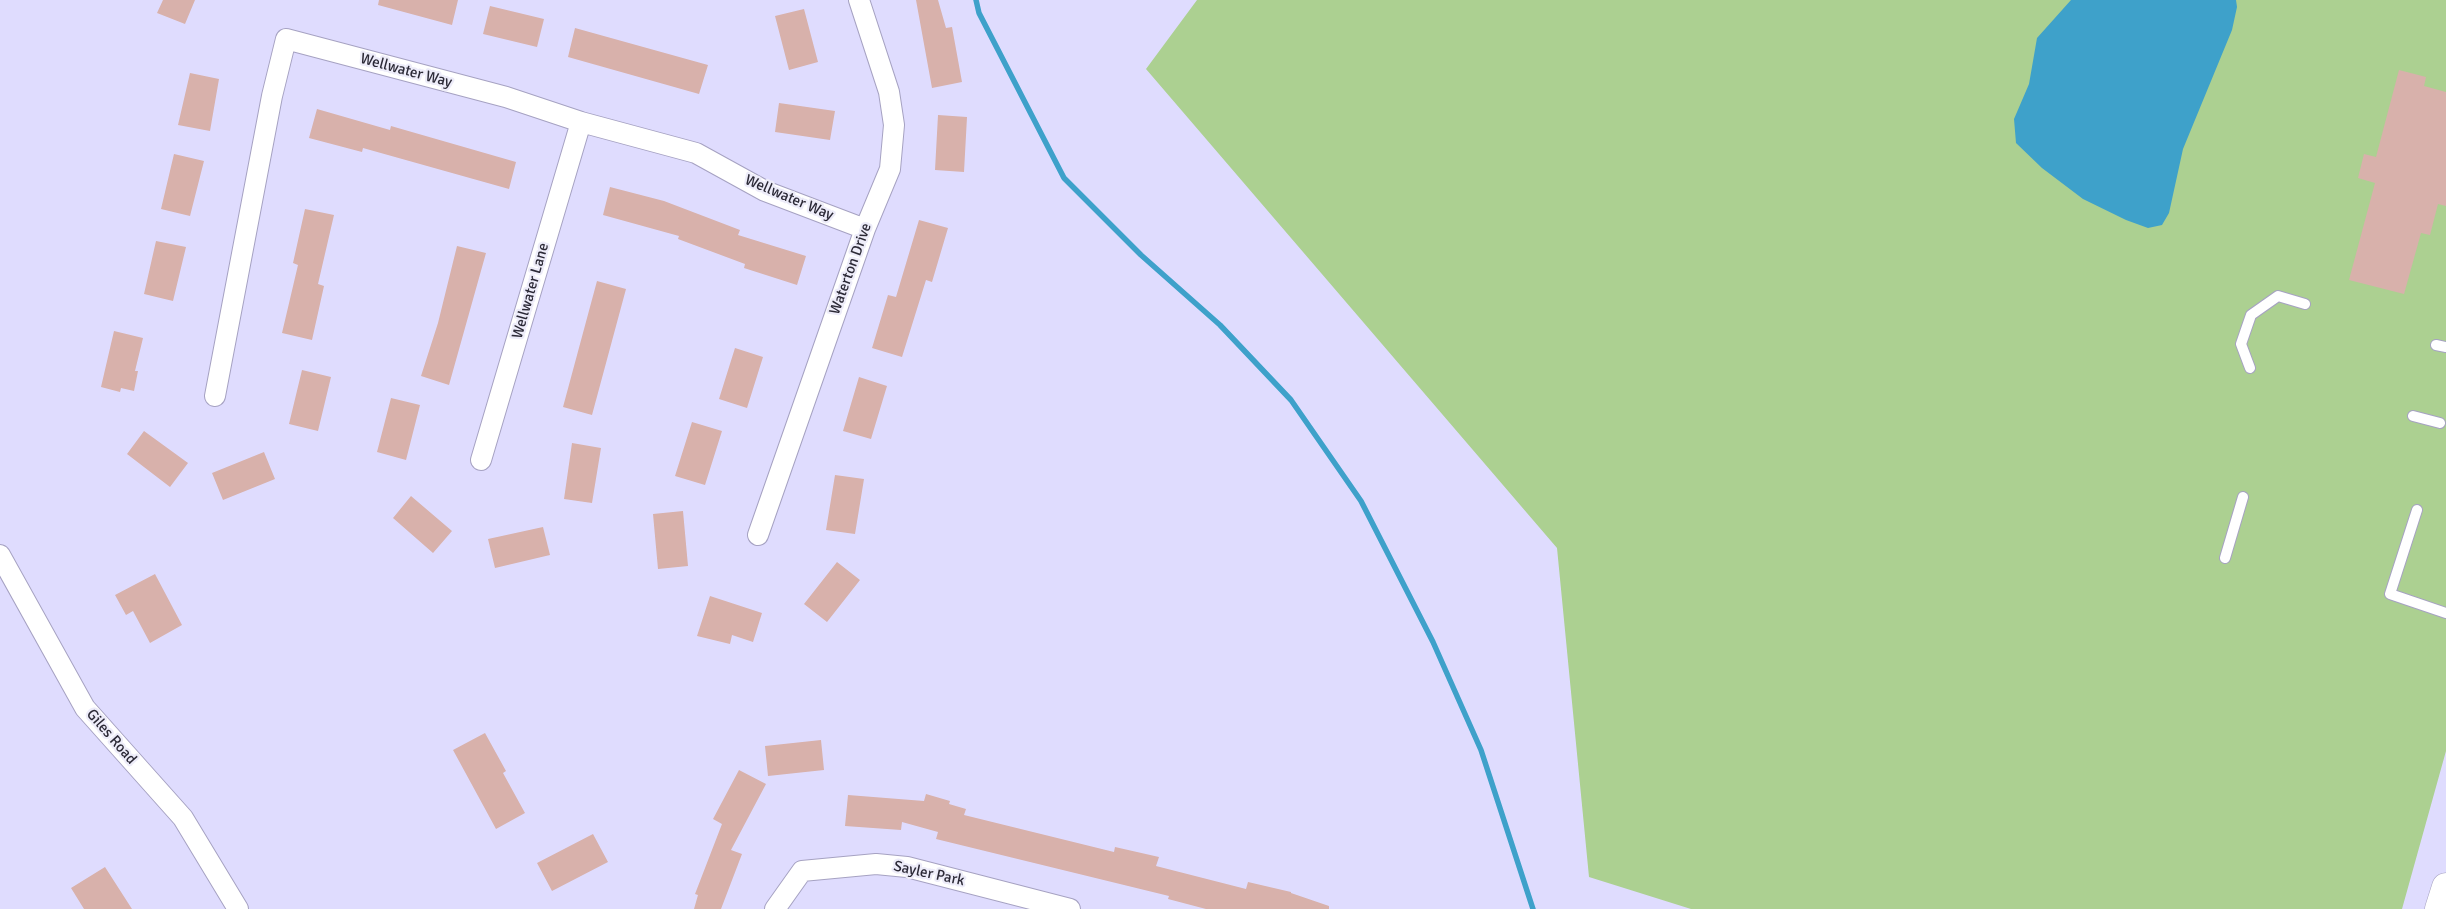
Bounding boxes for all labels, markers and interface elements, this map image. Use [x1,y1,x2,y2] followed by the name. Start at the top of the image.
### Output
[358,50,454,92] street label: Wellwater Way
[742,171,836,225] street label: Wellwater Way
[826,221,876,317] street label: Waterton Drive
[509,241,553,341] street label: Wellwater Lane
[82,706,140,768] street label: Giles Road
[892,858,966,890] street label: Sayler Park

